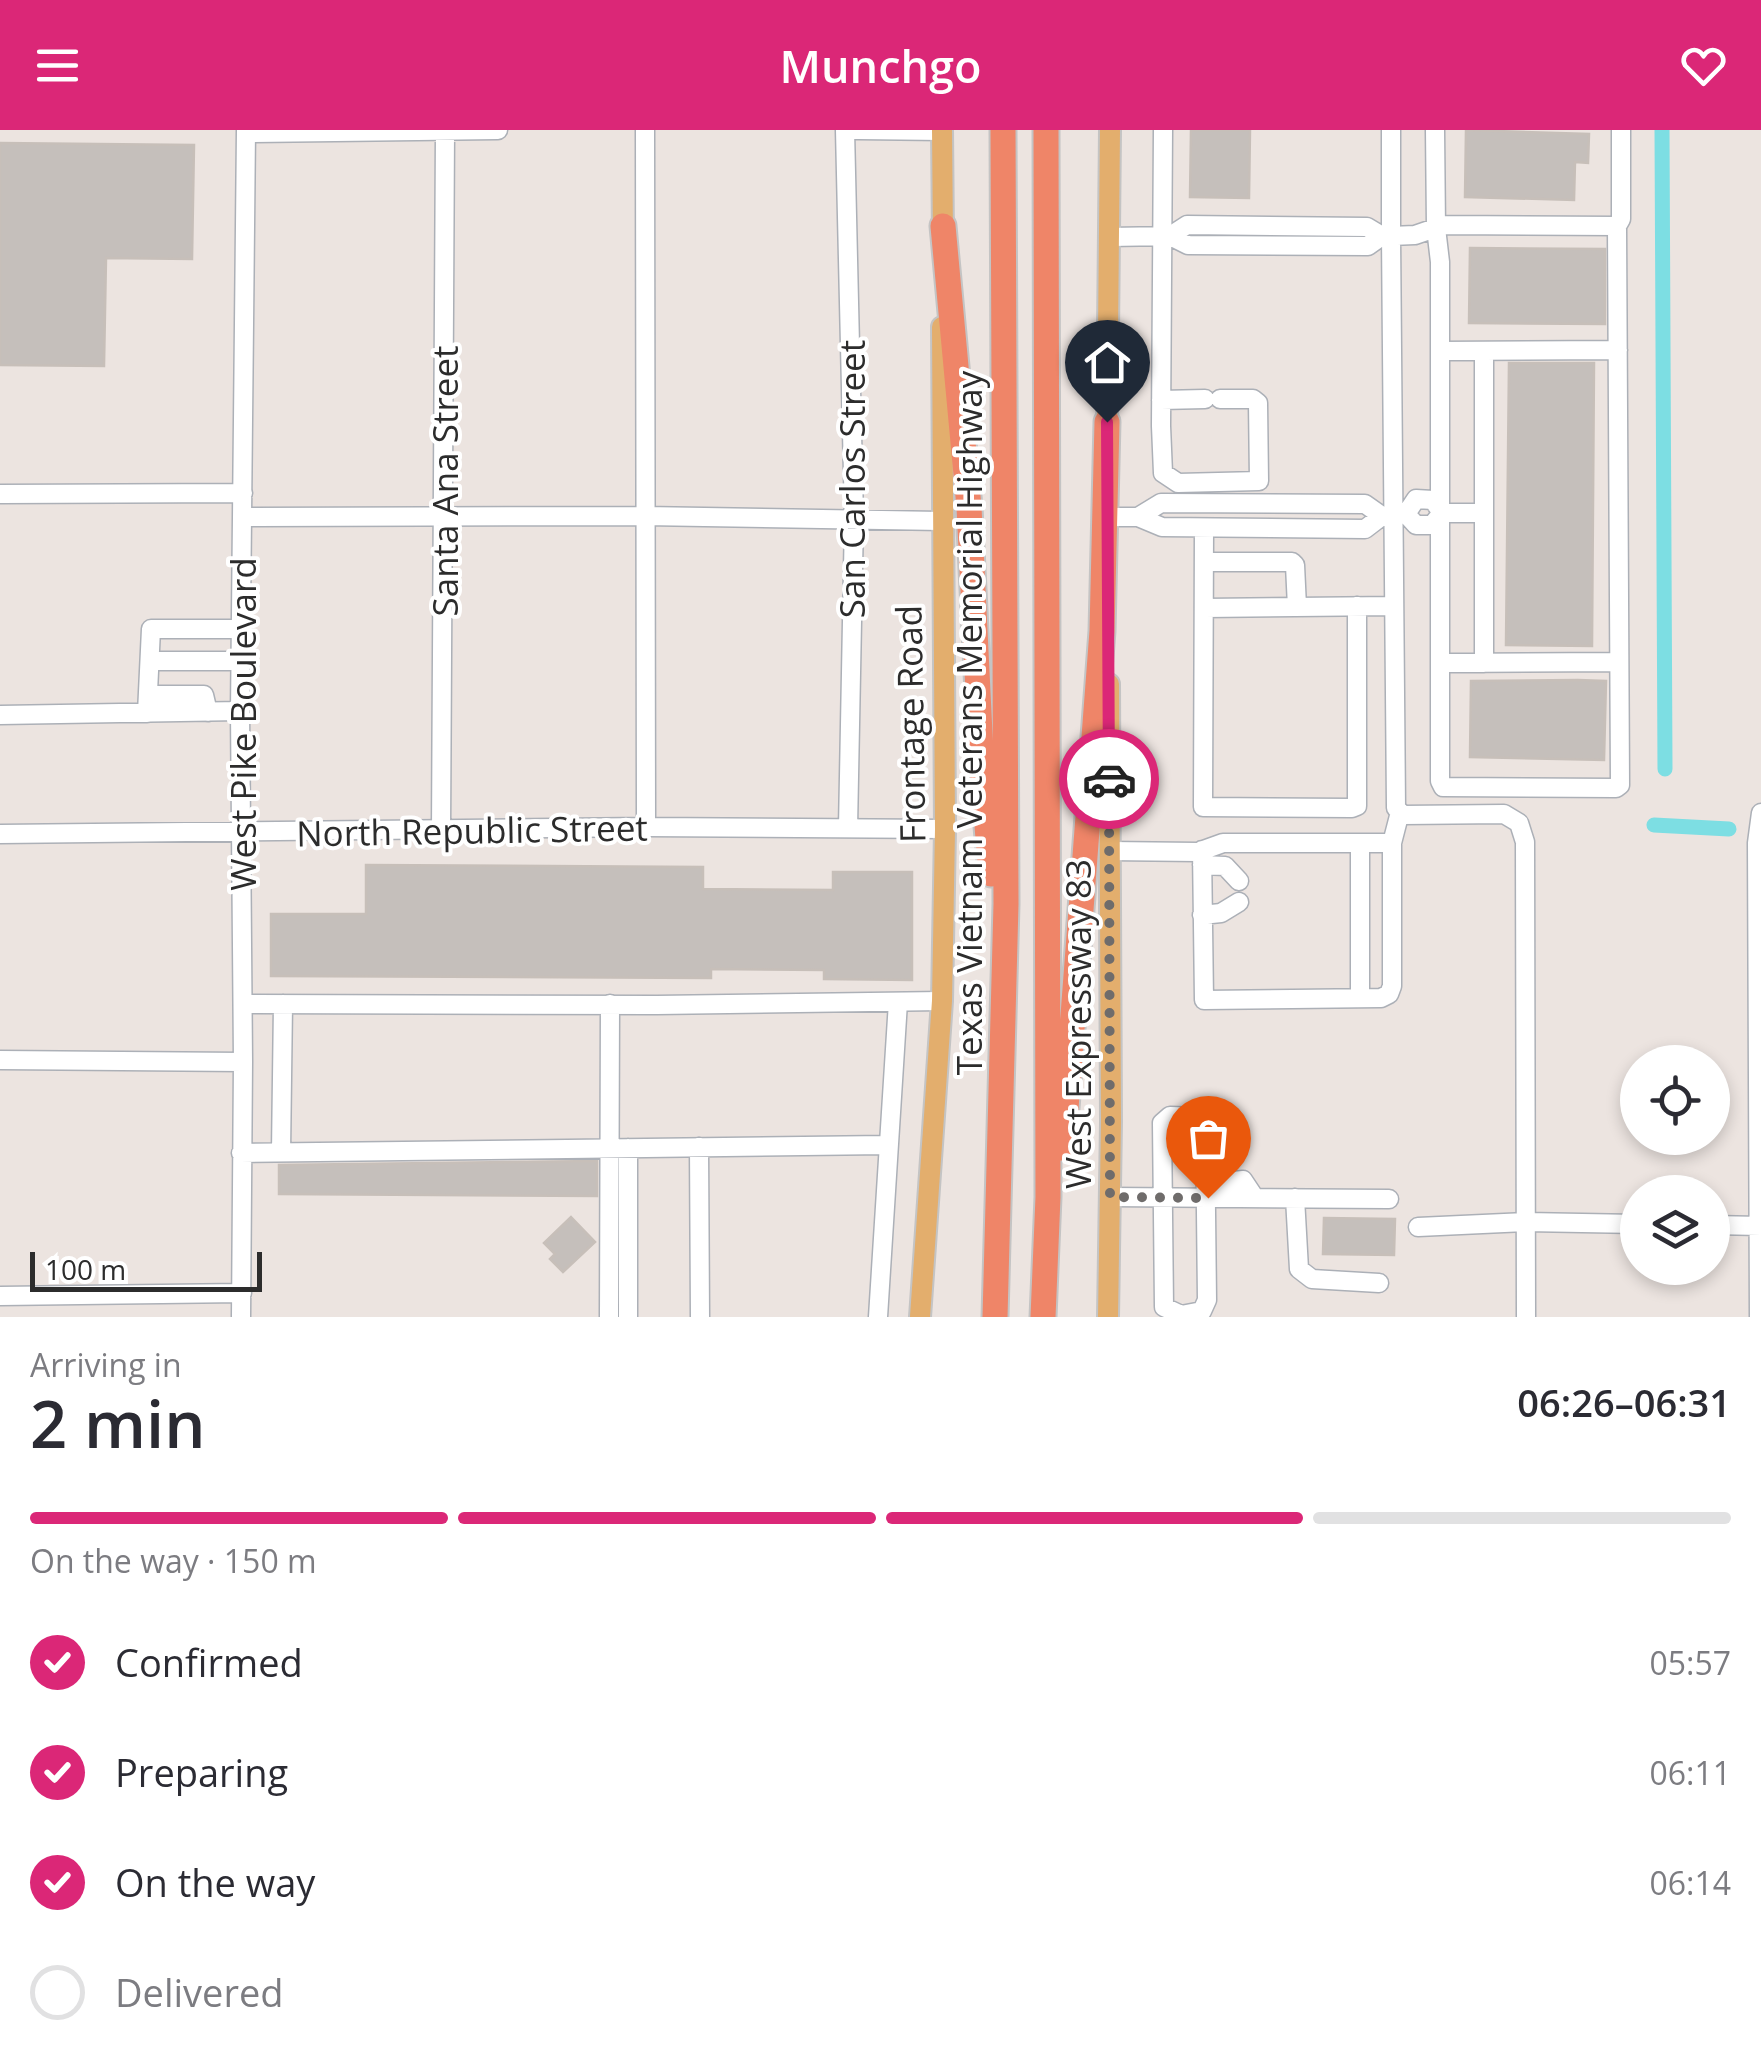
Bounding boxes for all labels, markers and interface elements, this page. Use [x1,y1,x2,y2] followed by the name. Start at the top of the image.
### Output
[780,35,981,96] text: Munchgo
[30,38,85,93] icon: menu
[1676,38,1731,93] icon: heart
[1065,320,1150,423] pin
[1080,335,1135,390] icon: home
[828,340,875,618] street label: San Carlos Street
[421,345,468,617] street label: Santa Ana Street
[945,370,992,1075] street label: Texas Vietnam Veterans Memorial Highway
[219,557,266,891] street label: West Pike Boulevard
[884,605,936,843] street label: Frontage Road
[1059,729,1159,829] courier
[1082,752,1137,807] icon: car
[296,803,648,857] street label: North Republic Street
[1054,859,1101,1189] street label: West Expressway 83
[1620,1045,1730,1285] map controls
[1620,1045,1730,1155] button: locate
[1166,1096,1251,1199] pin
[1181,1111,1236,1166] icon: bag
[1620,1175,1730,1285] button: layers
[30,1247,262,1292] scale bar
[45,1250,126,1288] text: 100 m
[30,1343,182,1386] text: Arriving in
[1517,1376,1731,1428] text: 06:26–06:31
[30,1379,205,1467] text: 2 min
[30,1539,317,1582] text: On the way · 150 m
[30,1635,85,1690] icon: check
[115,1636,303,1688] text: Confirmed
[1649,1641,1731,1684] text: 05:57
[30,1745,85,1800] icon: check
[115,1746,288,1798] text: Preparing
[1649,1751,1731,1794] text: 06:11
[30,1855,85,1910] icon: check
[115,1856,315,1908] text: On the way
[1649,1861,1731,1904] text: 06:14
[115,1966,284,2018] text: Delivered

